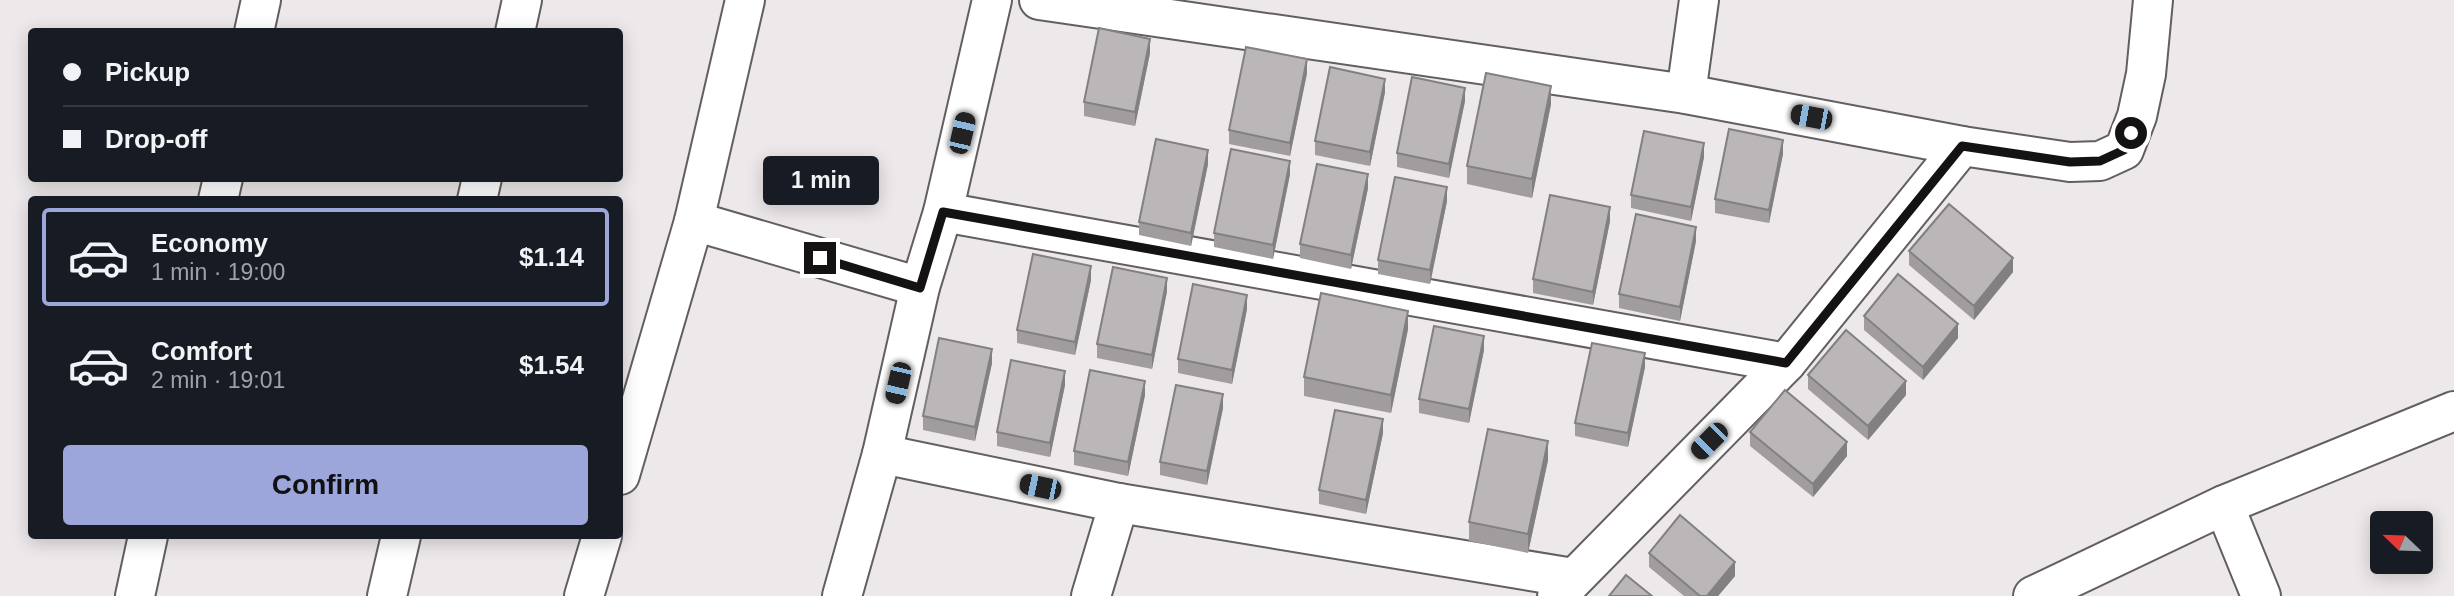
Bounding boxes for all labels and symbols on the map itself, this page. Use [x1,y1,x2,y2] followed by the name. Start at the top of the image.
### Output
[1789,103,1834,131] car
[948,110,977,156] car
[2115,117,2147,149] route start
[762,156,878,205] callout: 1 min
[804,242,836,274] route end
[884,360,913,406] car
[1687,419,1732,463] car
[1018,472,1063,502] car
[2370,511,2432,574] north arrow

